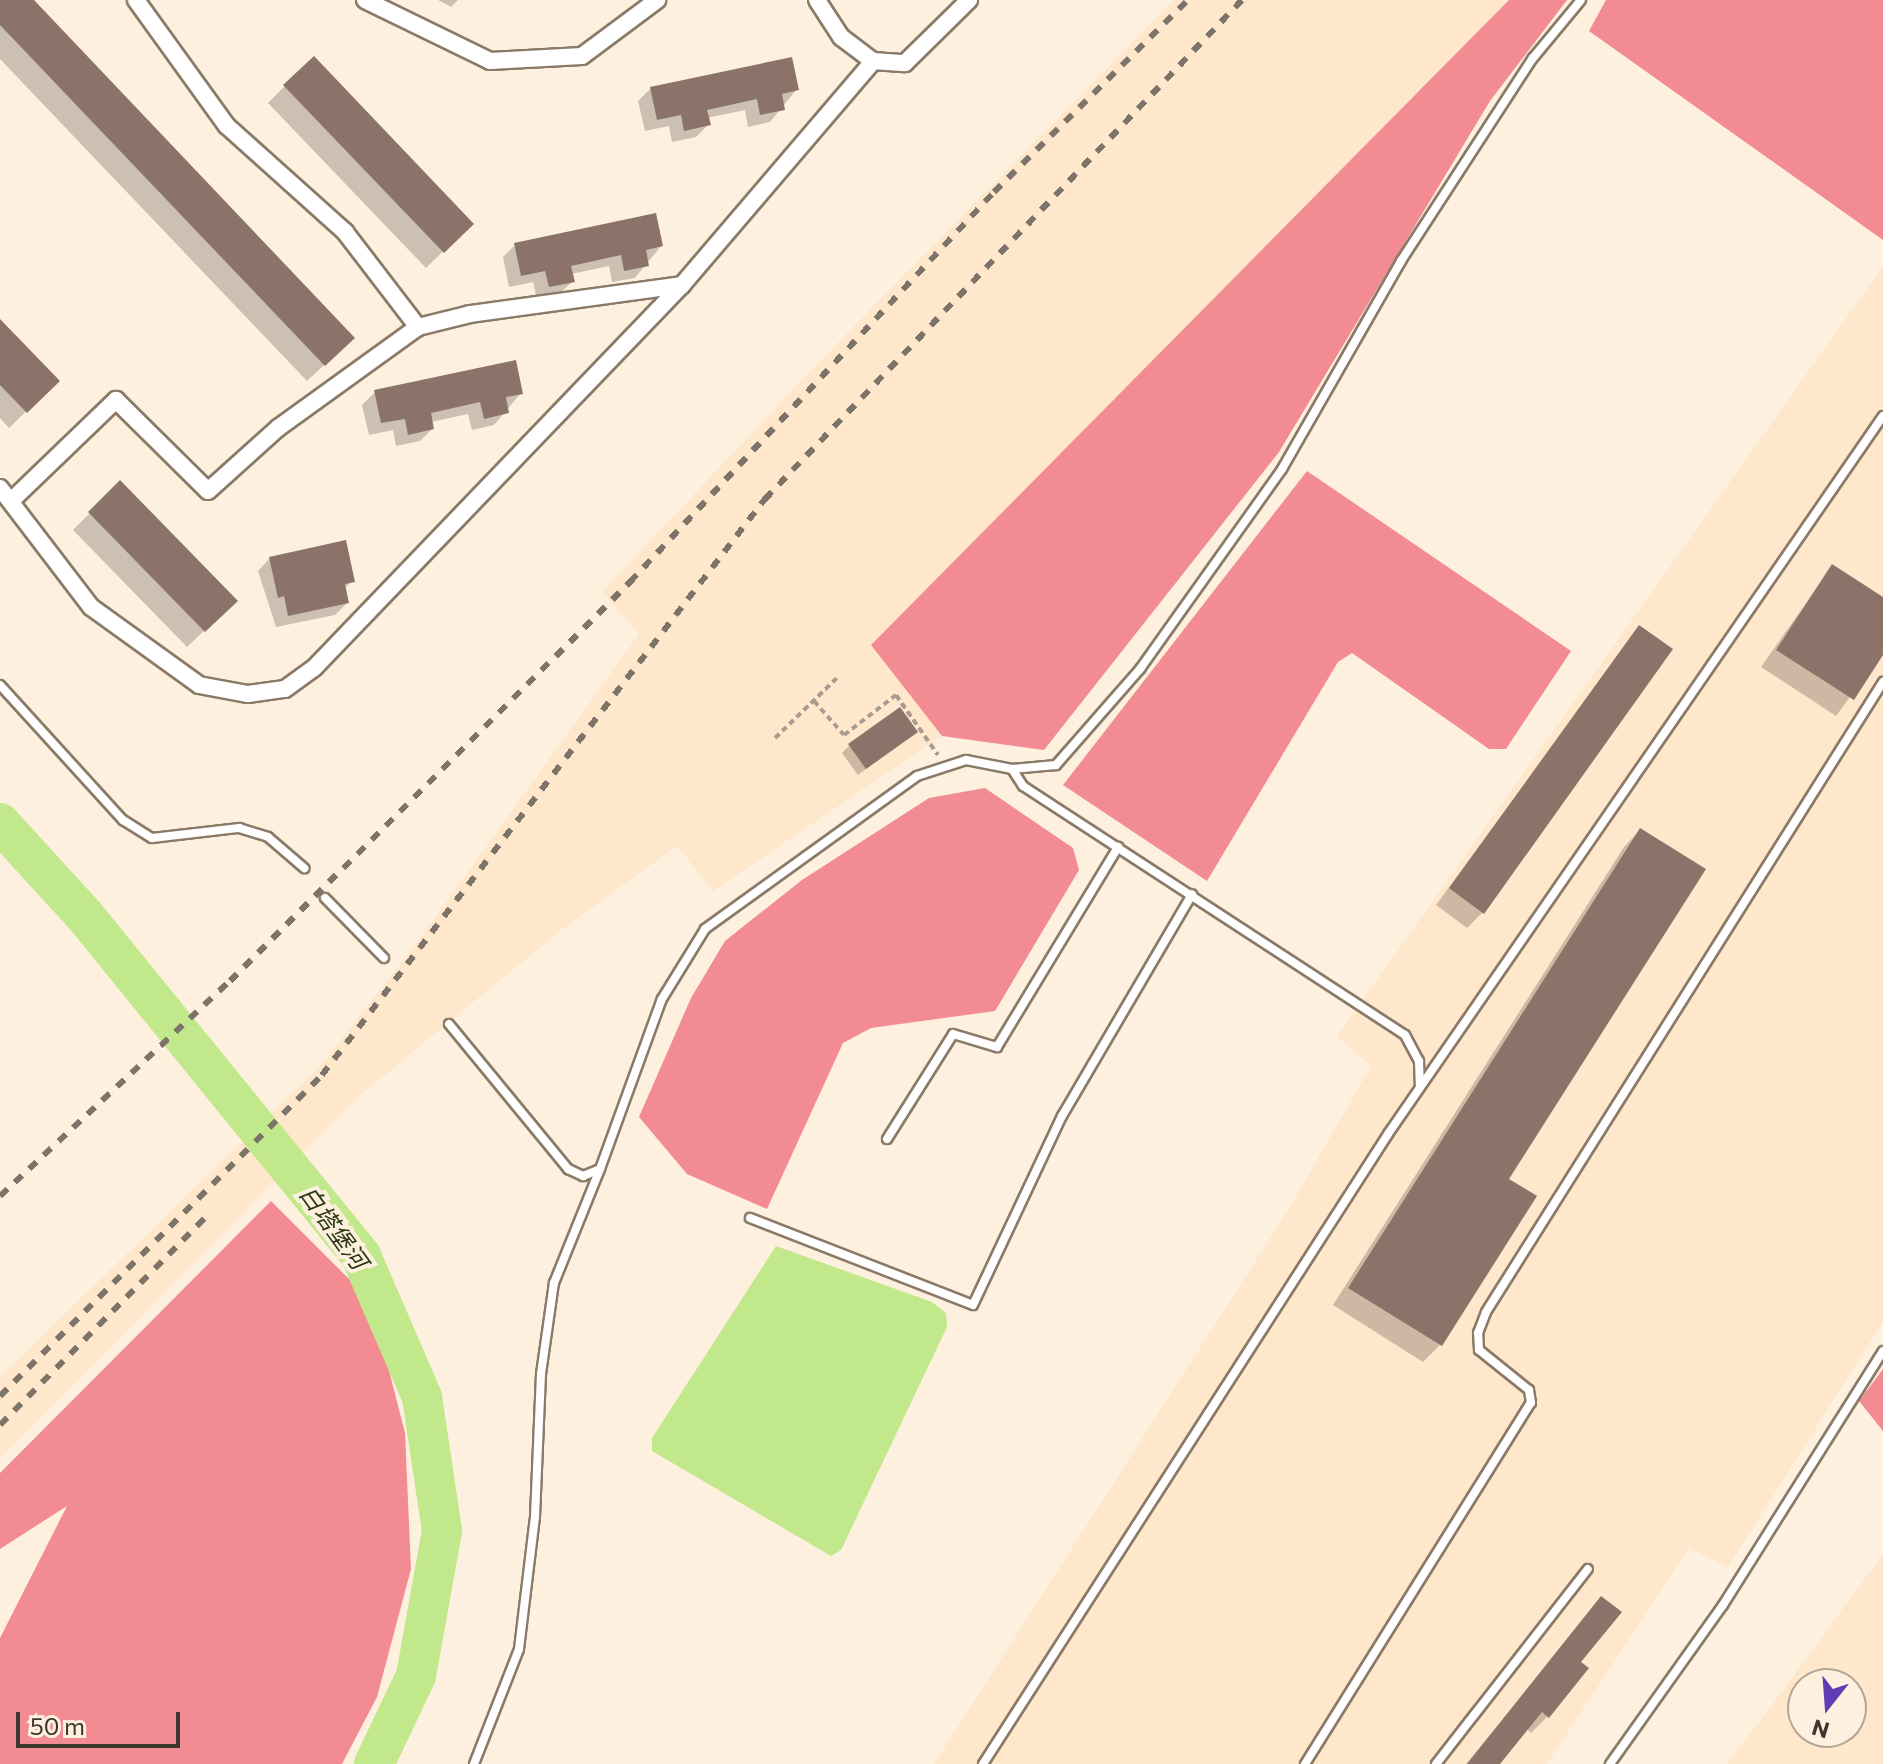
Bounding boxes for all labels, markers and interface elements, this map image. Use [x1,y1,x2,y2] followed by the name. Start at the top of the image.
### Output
[294,1180,374,1274] water label: 白塔堡河
[1787,1668,1867,1748] north arrow
[20,1696,184,1746] scale bar
[30,1711,85,1740] text: 50 m
[1809,1714,1832,1745] text: N

